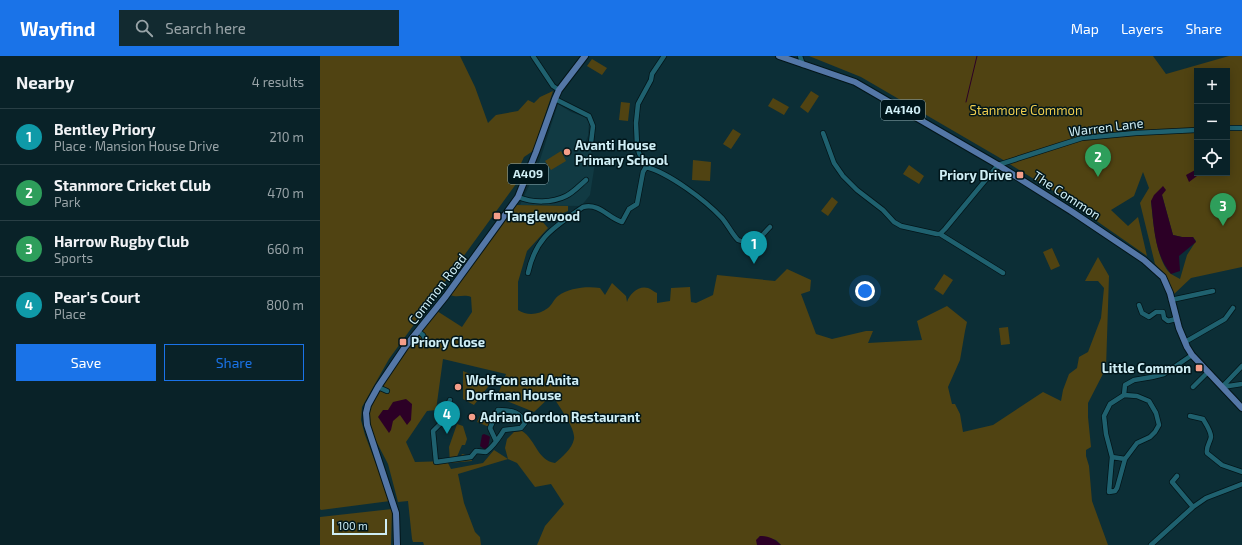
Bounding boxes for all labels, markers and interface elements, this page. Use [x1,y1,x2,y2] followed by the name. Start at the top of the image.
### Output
[119,10,399,46] search box
[20,17,95,40] text: Wayfind
[133,17,155,39] icon: search
[165,19,246,37] text: Search here
[1071,20,1099,37] text: Map
[1121,20,1163,37] text: Layers
[1185,20,1222,37] text: Share
[1194,68,1230,176] map controls
[1194,68,1230,104] button: +
[16,72,74,92] text: Nearby
[252,74,304,90] text: 4 results
[881,100,925,120] road number: A4140
[969,102,1083,118] park label: Stanmore Common
[1194,104,1230,140] button: −
[1068,114,1144,140] street label: Warren Lane
[54,120,156,138] text: Bentley Priory
[26,129,32,145] text: 1
[269,129,304,145] text: 210 m
[575,137,669,168] place label: Avanti House Primary School
[54,138,219,154] text: Place · Mansion House Drive
[1194,140,1230,176] button: locate
[1085,144,1111,177] pin: 2
[562,147,572,157] marker: Avanti House Primary School
[508,164,548,184] road number: A409
[939,167,1012,183] place label: Priory Drive
[1030,167,1104,223] street label: The Common
[1015,170,1025,180] marker: Priory Drive
[54,176,211,194] text: Stanmore Cricket Club
[25,185,33,201] text: 2
[267,185,304,201] text: 470 m
[1210,193,1236,226] pin: 3
[54,194,81,210] text: Park
[505,208,580,224] place label: Tanglewood
[492,211,502,221] marker: Tanglewood
[741,231,767,264] pin: 1
[54,232,189,250] text: Harrow Rugby Club
[25,241,33,257] text: 3
[267,241,304,257] text: 660 m
[54,250,93,266] text: Sports
[404,250,470,328] street label: Common Road
[855,281,875,301] your location
[54,288,140,306] text: Pear's Court
[25,297,33,313] text: 4
[266,297,304,313] text: 800 m
[54,306,86,322] text: Place
[411,334,485,350] place label: Priory Close
[398,337,408,347] marker: Priory Close
[16,344,156,381] button: Save
[164,344,304,381] button: Share
[1102,360,1191,376] place label: Little Common
[1194,363,1204,373] marker: Little Common
[466,372,579,403] place label: Wolfson and Anita Dorfman House
[453,382,463,392] marker: Wolfson and Anita Dorfman House
[434,401,460,434] pin: 4
[480,409,641,425] place label: Adrian Gordon Restaurant
[467,412,477,422] marker: Adrian Gordon Restaurant
[332,517,387,536] scale bar
[338,519,368,532] text: 100 m

